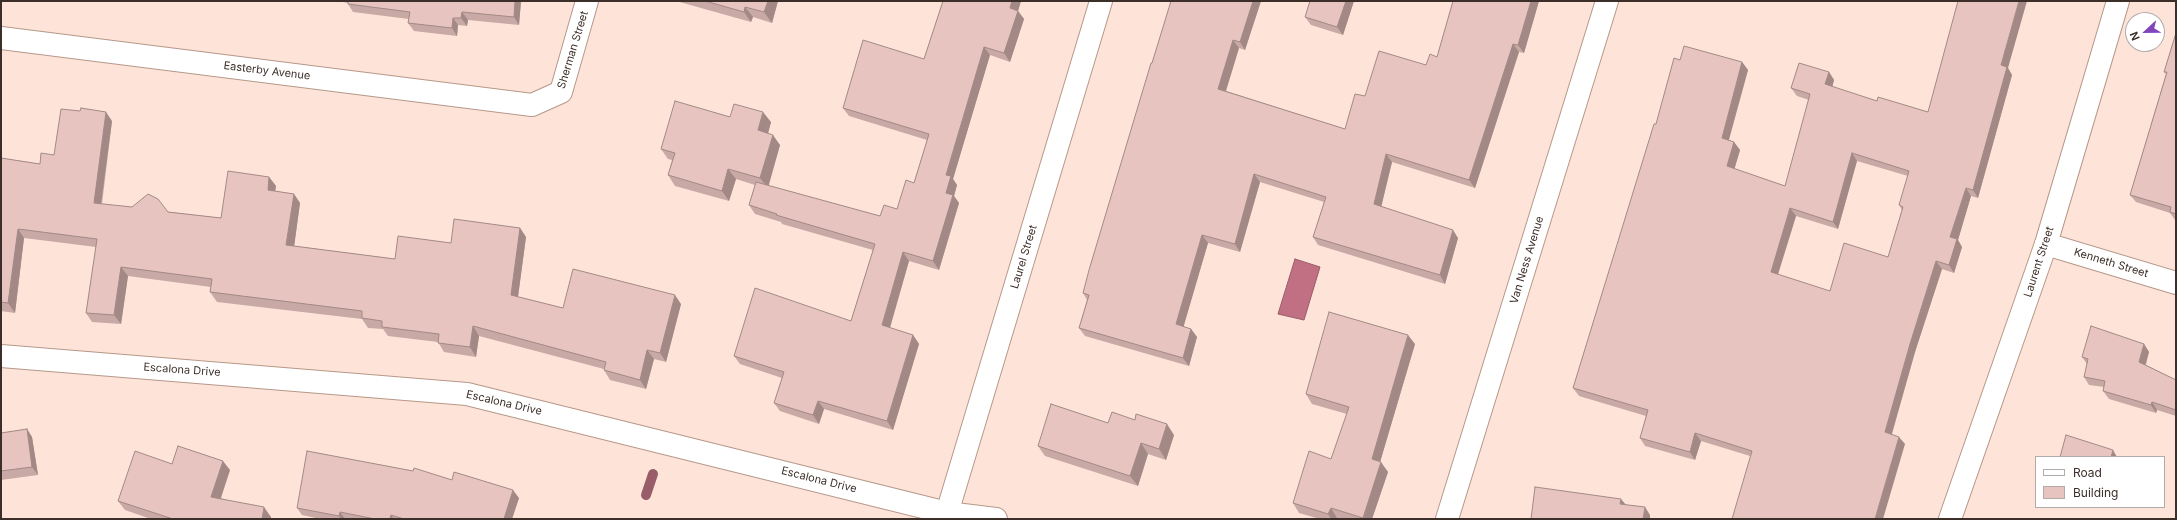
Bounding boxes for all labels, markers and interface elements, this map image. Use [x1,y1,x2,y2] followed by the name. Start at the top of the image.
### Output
[555,9,591,91] street label: Sherman Street
[2125,12,2165,52] north arrow
[2127,30,2143,43] text: N
[223,59,311,83] street label: Easterby Avenue
[1507,215,1547,305] street label: Van Ness Avenue
[1008,223,1040,291] street label: Laurel Street
[2021,225,2057,299] street label: Laurent Street
[2072,245,2150,281] street label: Kenneth Street
[143,361,221,379] street label: Escalona Drive
[465,388,543,418] street label: Escalona Drive
[2035,456,2165,508] legend
[780,464,858,496] street label: Escalona Drive
[2073,465,2102,480] text: Road
[2073,485,2118,500] text: Building

